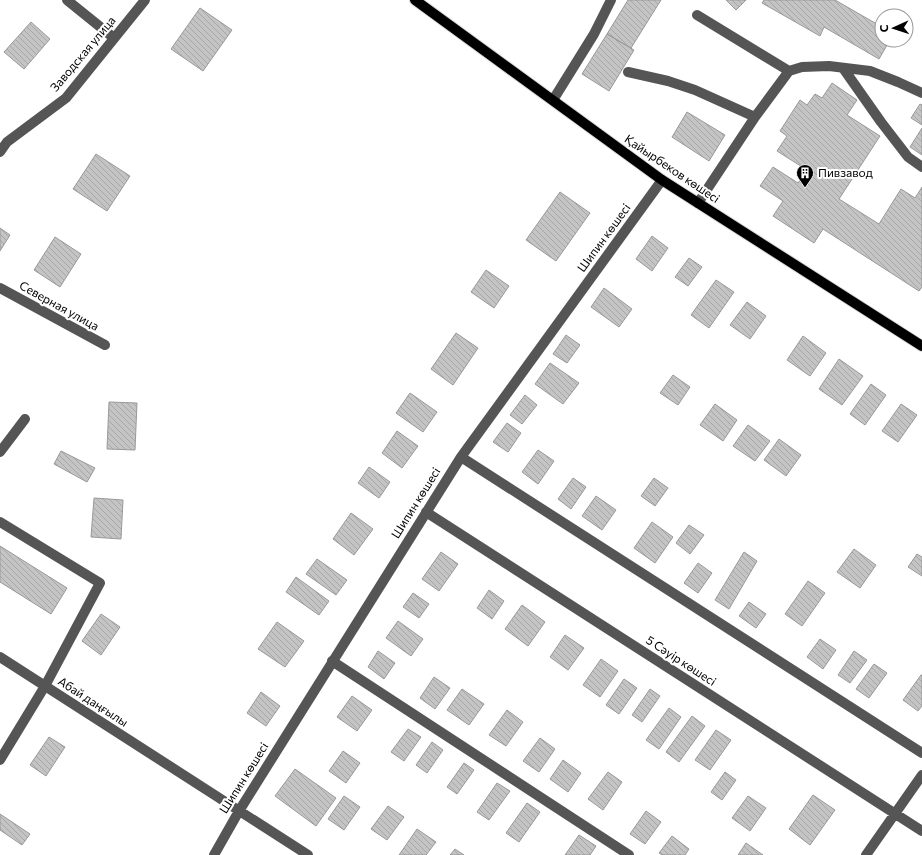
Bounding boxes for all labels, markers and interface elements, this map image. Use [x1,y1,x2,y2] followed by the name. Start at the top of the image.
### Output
[874,8,914,48] north arrow
[47,13,118,94] street label: Заводская улица
[877,24,890,33] text: С
[622,131,723,205] street label: Қайырбеков көшесі
[795,163,815,188] building icon: Пивзавод
[818,165,873,179] place label: Пивзавод
[574,201,633,274] street label: Шипин көшесі
[17,277,102,333] street label: Северная улица
[388,464,443,540] street label: Шипин көшесі
[644,632,719,688] street label: 5 Сәуір көшесі
[56,673,131,729] street label: Абай даңғылы
[216,739,271,815] street label: Шипин көшесі

